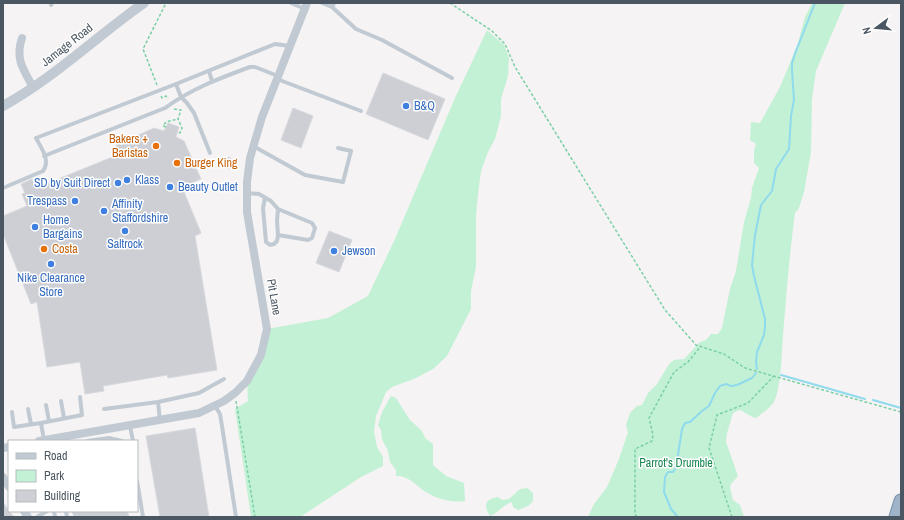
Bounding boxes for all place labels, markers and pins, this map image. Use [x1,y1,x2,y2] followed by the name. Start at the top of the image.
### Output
[414,98,435,114] place label: B&Q
[401,101,411,111] marker: B&Q
[109,131,148,161] place label: Bakers + Baristas
[151,141,161,151] marker: Bakers + Baristas
[185,155,238,171] place label: Burger King
[172,158,182,168] marker: Burger King
[135,172,159,188] place label: Klass
[34,175,110,191] place label: SD by Suit Direct
[122,175,132,185] marker: Klass
[113,178,123,188] marker: SD by Suit Direct
[178,179,238,195] place label: Beauty Outlet
[165,182,175,192] marker: Beauty Outlet
[27,193,67,209] place label: Trespass
[70,196,80,206] marker: Trespass
[111,196,168,226] place label: Affinity Staffordshire
[99,206,109,216] marker: Affinity Staffordshire
[43,212,82,242] place label: Home Bargains
[30,222,40,232] marker: Home Bargains
[120,226,130,236] marker: Saltrock
[107,236,143,252] place label: Saltrock
[52,241,78,257] place label: Costa
[342,243,375,259] place label: Jewson
[39,244,49,254] marker: Costa
[329,246,339,256] marker: Jewson
[46,259,56,269] marker: Nike Clearance Store
[17,270,85,300] place label: Nike Clearance Store

